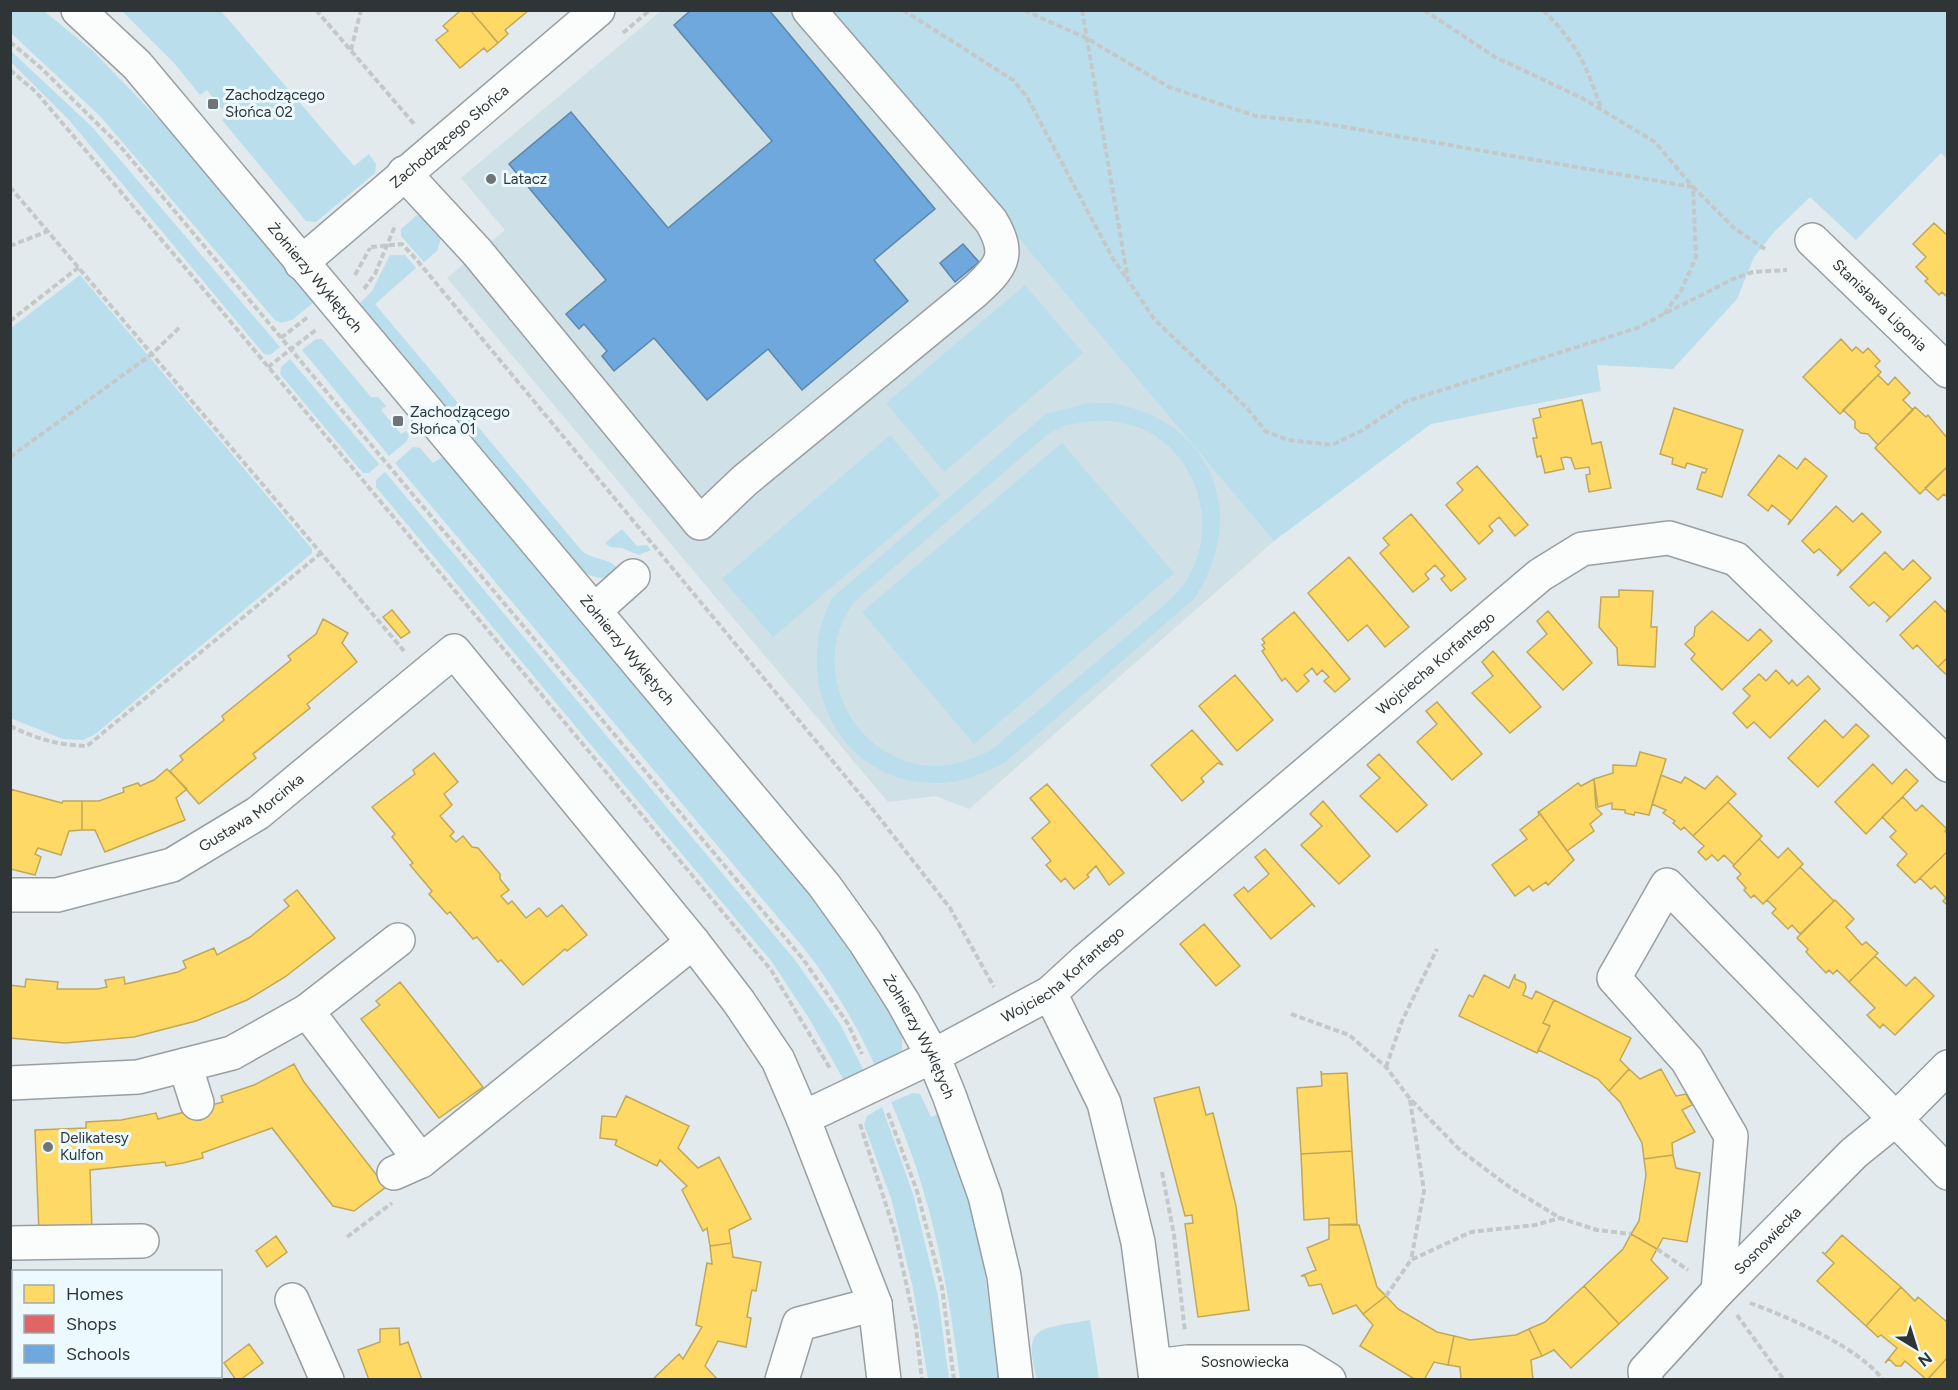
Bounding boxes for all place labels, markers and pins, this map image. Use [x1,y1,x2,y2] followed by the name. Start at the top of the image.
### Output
[225,86,325,121] place label: Zachodzącego Słońca 02
[206,97,220,111] marker: Zachodzącego Słońca 02
[503,170,547,188] place label: Latacz
[484,172,498,186] marker: Latacz
[410,403,510,438] place label: Zachodzącego Słońca 01
[391,414,405,428] marker: Zachodzącego Słońca 01
[60,1129,129,1164] place label: Delikatesy Kulfon
[41,1140,55,1154] marker: Delikatesy Kulfon

